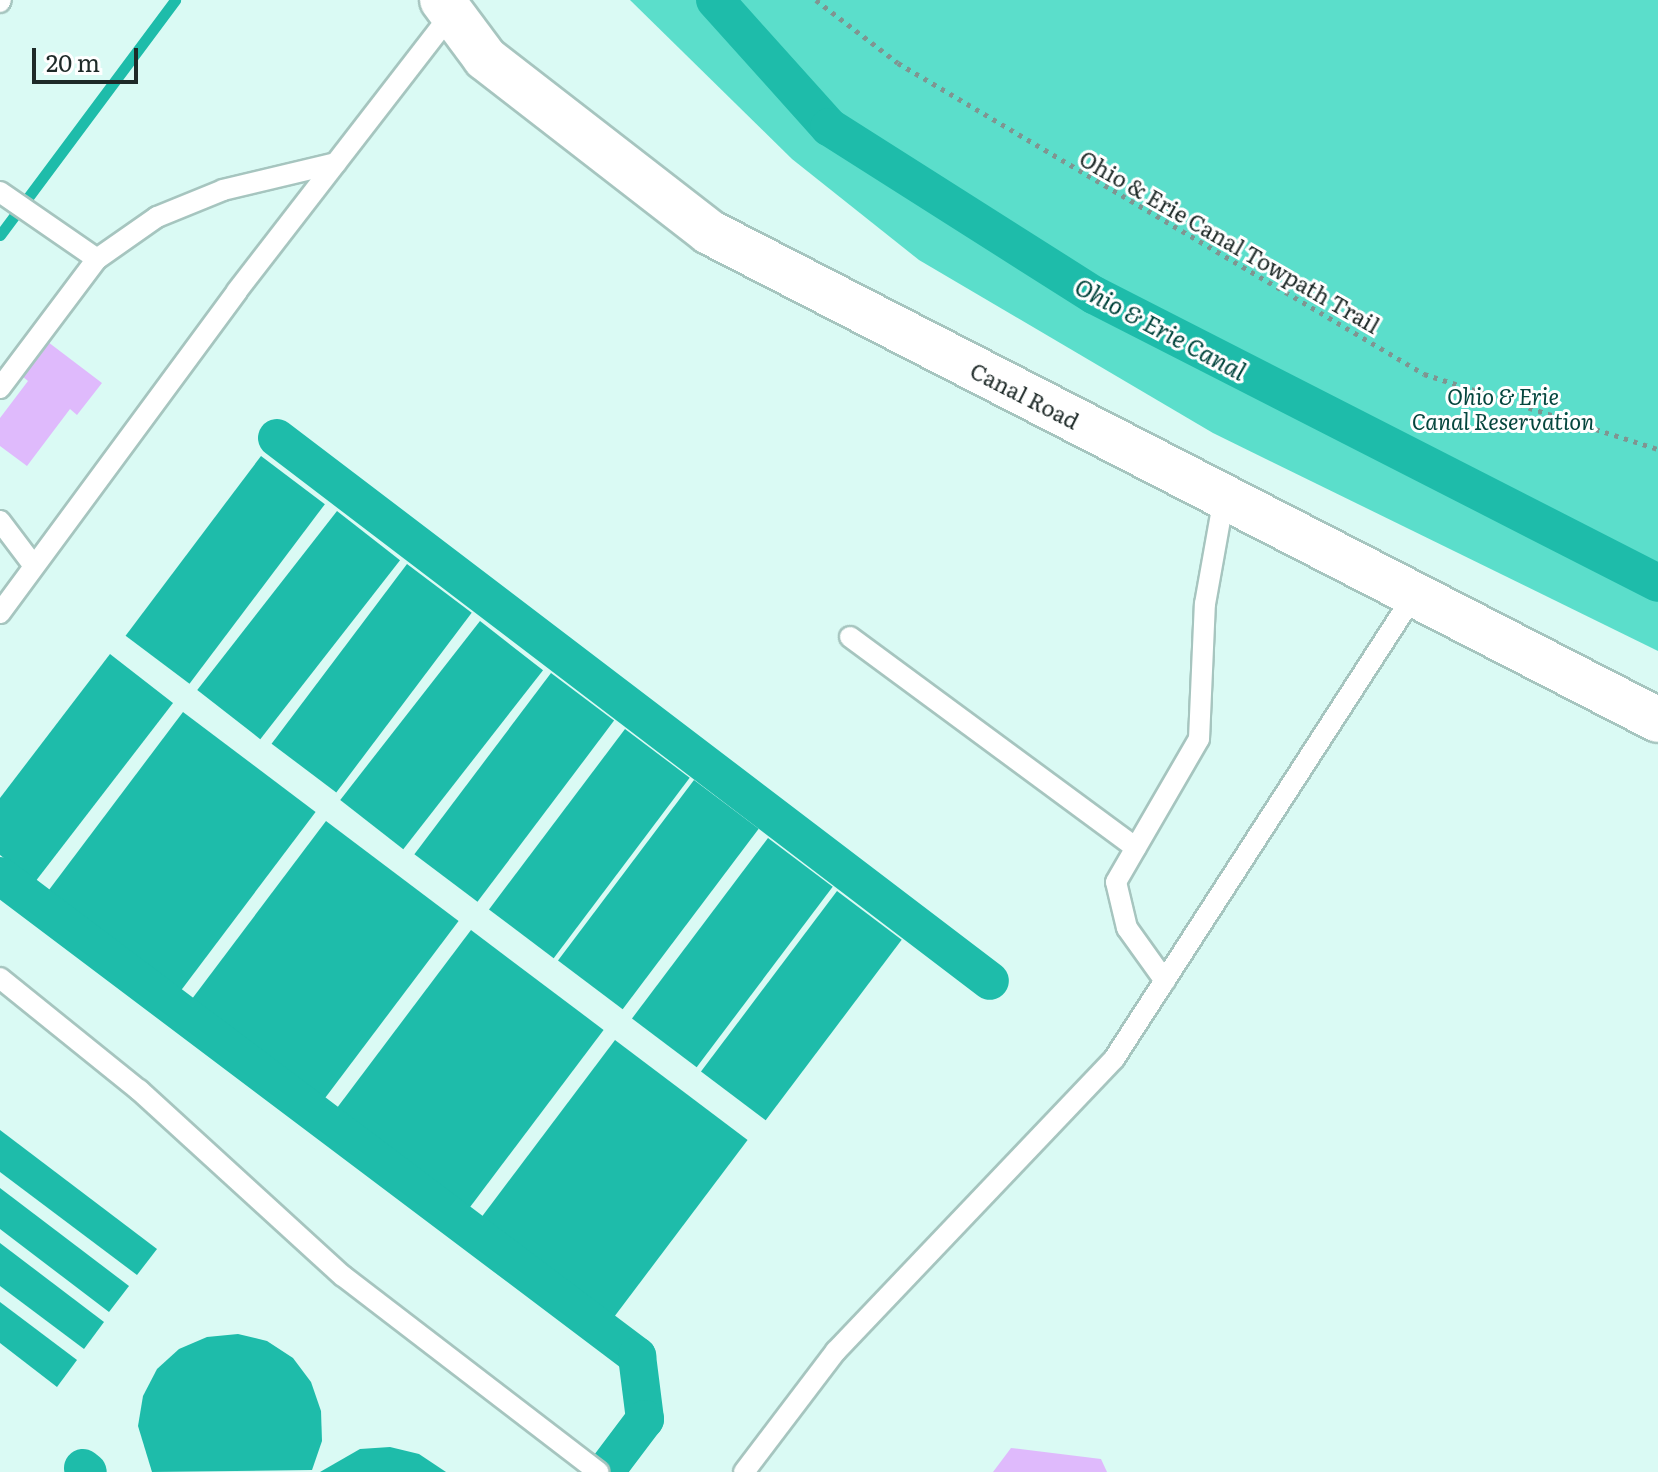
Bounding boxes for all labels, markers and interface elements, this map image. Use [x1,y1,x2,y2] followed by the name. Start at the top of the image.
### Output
[36,32,142,82] scale bar
[46,44,100,79] text: 20 m
[1075,144,1385,338] street label: Ohio & Erie Canal Towpath Trail
[1071,271,1251,385] water label: Ohio & Erie Canal
[966,356,1084,434] street label: Canal Road
[1412,382,1594,434] park label: Ohio & Erie Canal Reservation

